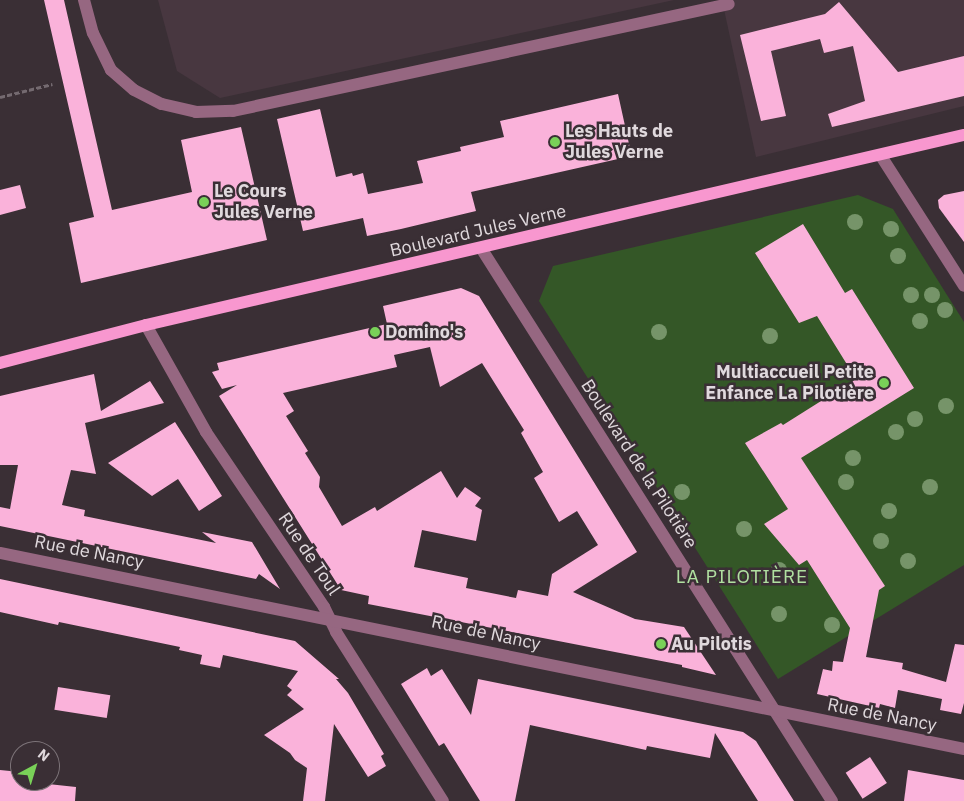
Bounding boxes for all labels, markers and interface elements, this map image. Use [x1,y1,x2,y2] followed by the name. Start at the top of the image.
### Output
[565,121,673,163] place label: Les Hauts de Jules Verne
[549,136,561,148] marker: Les Hauts de Jules Verne
[214,181,313,223] place label: Le Cours Jules Verne
[198,196,210,208] marker: Le Cours Jules Verne
[388,200,568,262] street label: Boulevard Jules Verne
[385,321,463,343] place label: Domino's
[369,326,381,338] marker: Domino's
[705,362,874,404] place label: Multiaccueil Petite Enfance La Pilotière
[576,376,702,552] street label: Boulevard de la Pilotière
[878,377,890,389] marker: Multiaccueil Petite Enfance La Pilotière
[274,509,344,599] street label: Rue de Toul
[32,531,146,573] street label: Rue de Nancy
[674,566,810,588] district label: LA PILOTIÈRE
[429,611,543,655] street label: Rue de Nancy
[671,633,752,655] place label: Au Pilotis
[655,638,667,650] marker: Au Pilotis
[825,694,939,736] street label: Rue de Nancy
[10,741,60,791] north arrow
[34,745,53,765] text: N

